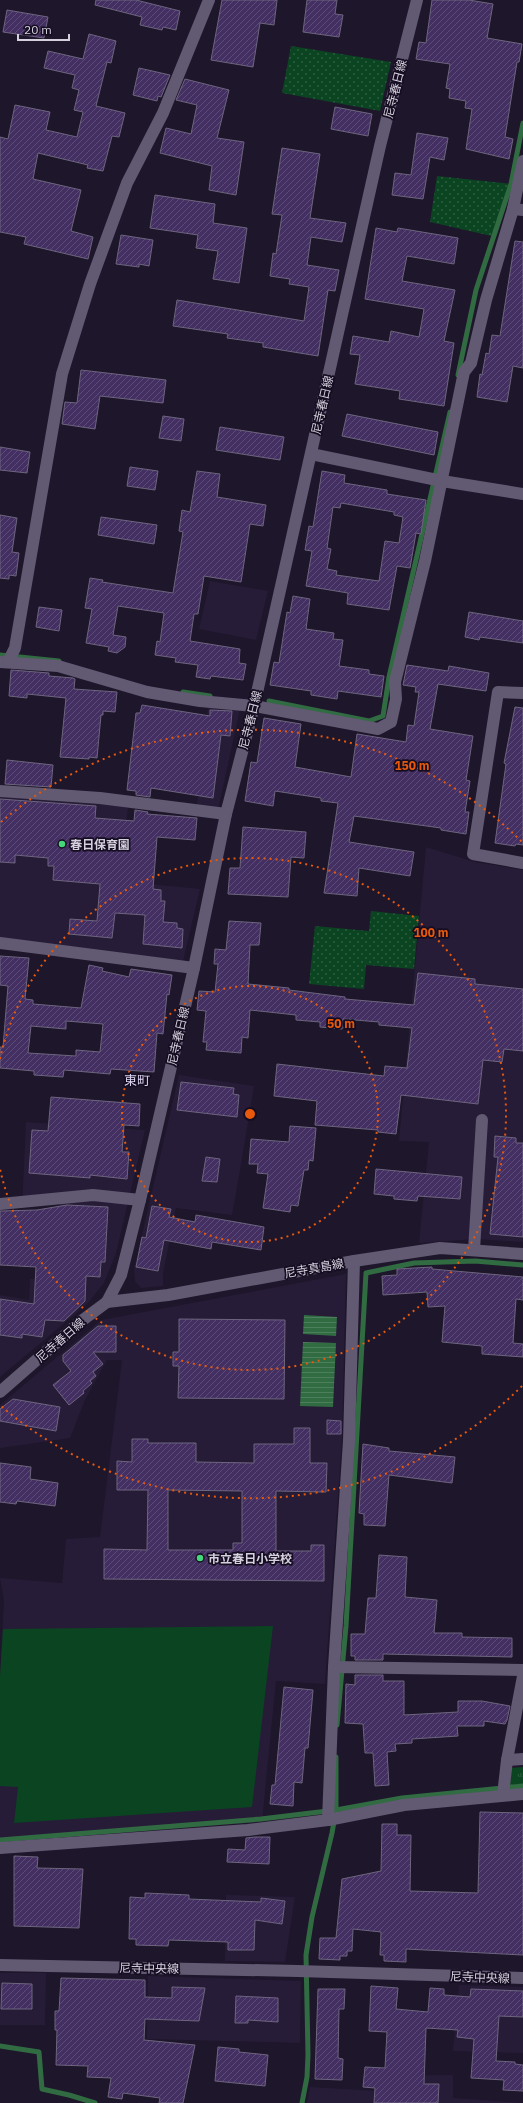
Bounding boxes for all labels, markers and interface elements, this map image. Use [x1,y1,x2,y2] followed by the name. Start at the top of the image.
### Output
[18,16,69,42] scale bar
[24,22,52,37] text: 20 m
[380,58,410,120] street label: 尼寺春日線
[308,374,336,436] street label: 尼寺春日線
[235,689,265,751] street label: 尼寺春日線
[394,758,430,773] text: 150 m
[70,837,130,852] place label: 春日保育園
[57,839,67,849] marker: 春日保育園
[413,925,449,940] text: 100 m
[164,1005,192,1067] street label: 尼寺春日線
[327,1016,355,1031] text: 50 m
[124,1072,150,1089] district label: 東町
[243,1107,257,1121] centre of rings
[283,1255,345,1281] street label: 尼寺真島線
[32,1315,88,1365] street label: 尼寺春日線
[208,1551,292,1566] place label: 市立春日小学校
[195,1553,205,1563] marker: 市立春日小学校
[119,1960,179,1976] street label: 尼寺中央線
[450,1968,510,1986] street label: 尼寺中央線

